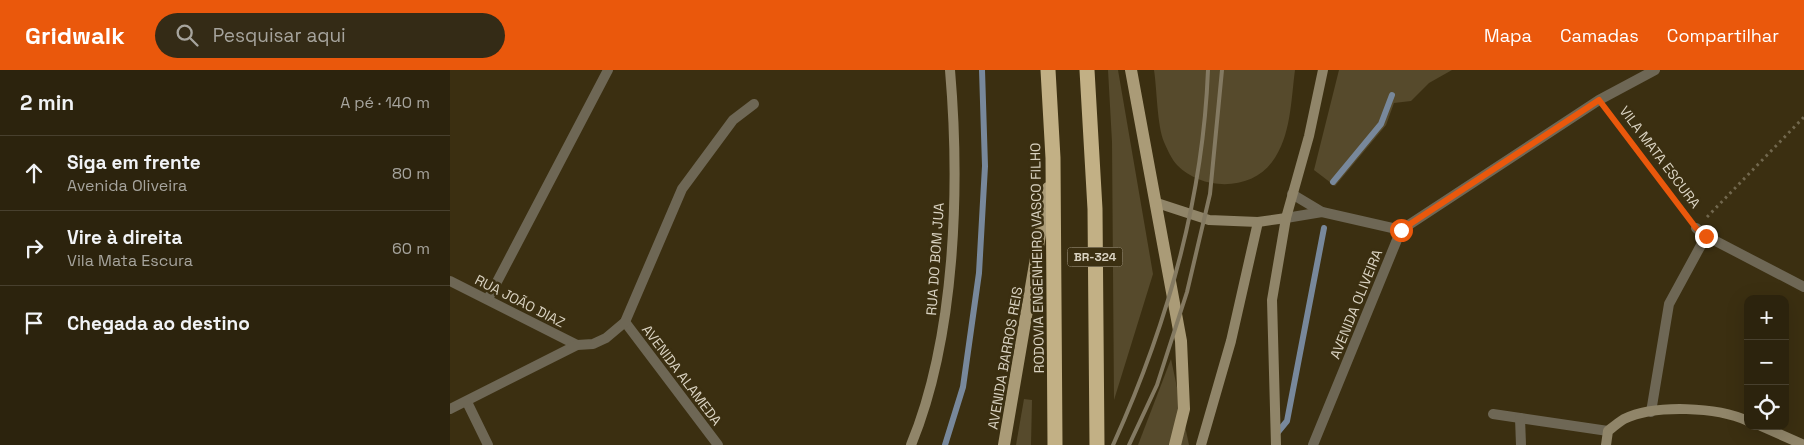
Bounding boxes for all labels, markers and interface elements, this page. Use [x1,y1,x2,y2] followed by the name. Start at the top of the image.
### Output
[155,13,505,58] search box
[25,20,125,51] text: Gridwalk
[173,21,201,49] icon: search
[213,23,346,48] text: Pesquisar aqui
[1484,24,1532,47] text: Mapa
[1560,24,1639,47] text: Camadas
[1667,24,1779,47] text: Compartilhar
[20,89,74,116] text: 2 min
[340,92,430,113] text: A pé · 140 m
[1616,102,1705,212] street label: VILA MATA ESCURA
[1026,143,1048,373] street label: RODOVIA ENGENHEIRO VASCO FILHO
[67,150,201,175] text: Siga em frente
[20,159,48,187] icon: ahead
[392,163,430,184] text: 80 m
[67,175,187,196] text: Avenida Oliveira
[922,202,948,316] street label: RUA DO BOM JUA
[1390,219,1413,242] route start
[67,225,183,250] text: Vire à direita
[1695,225,1718,248] route end
[20,234,48,262] icon: right
[392,238,430,259] text: 60 m
[1326,246,1386,362] street label: AVENIDA OLIVEIRA
[1068,248,1122,266] road number: BR-324
[67,250,193,271] text: Vila Mata Escura
[472,271,568,331] street label: RUA JOÃO DIAZ
[984,285,1026,431] street label: AVENIDA BARROS REIS
[1744,295,1789,430] map controls
[1744,295,1789,340] button: +
[20,309,48,337] icon: arrive
[67,311,250,336] text: Chegada ao destino
[638,321,726,429] street label: AVENIDA ALAMEDA
[1744,340,1789,385] button: −
[1744,385,1789,430] button: locate

